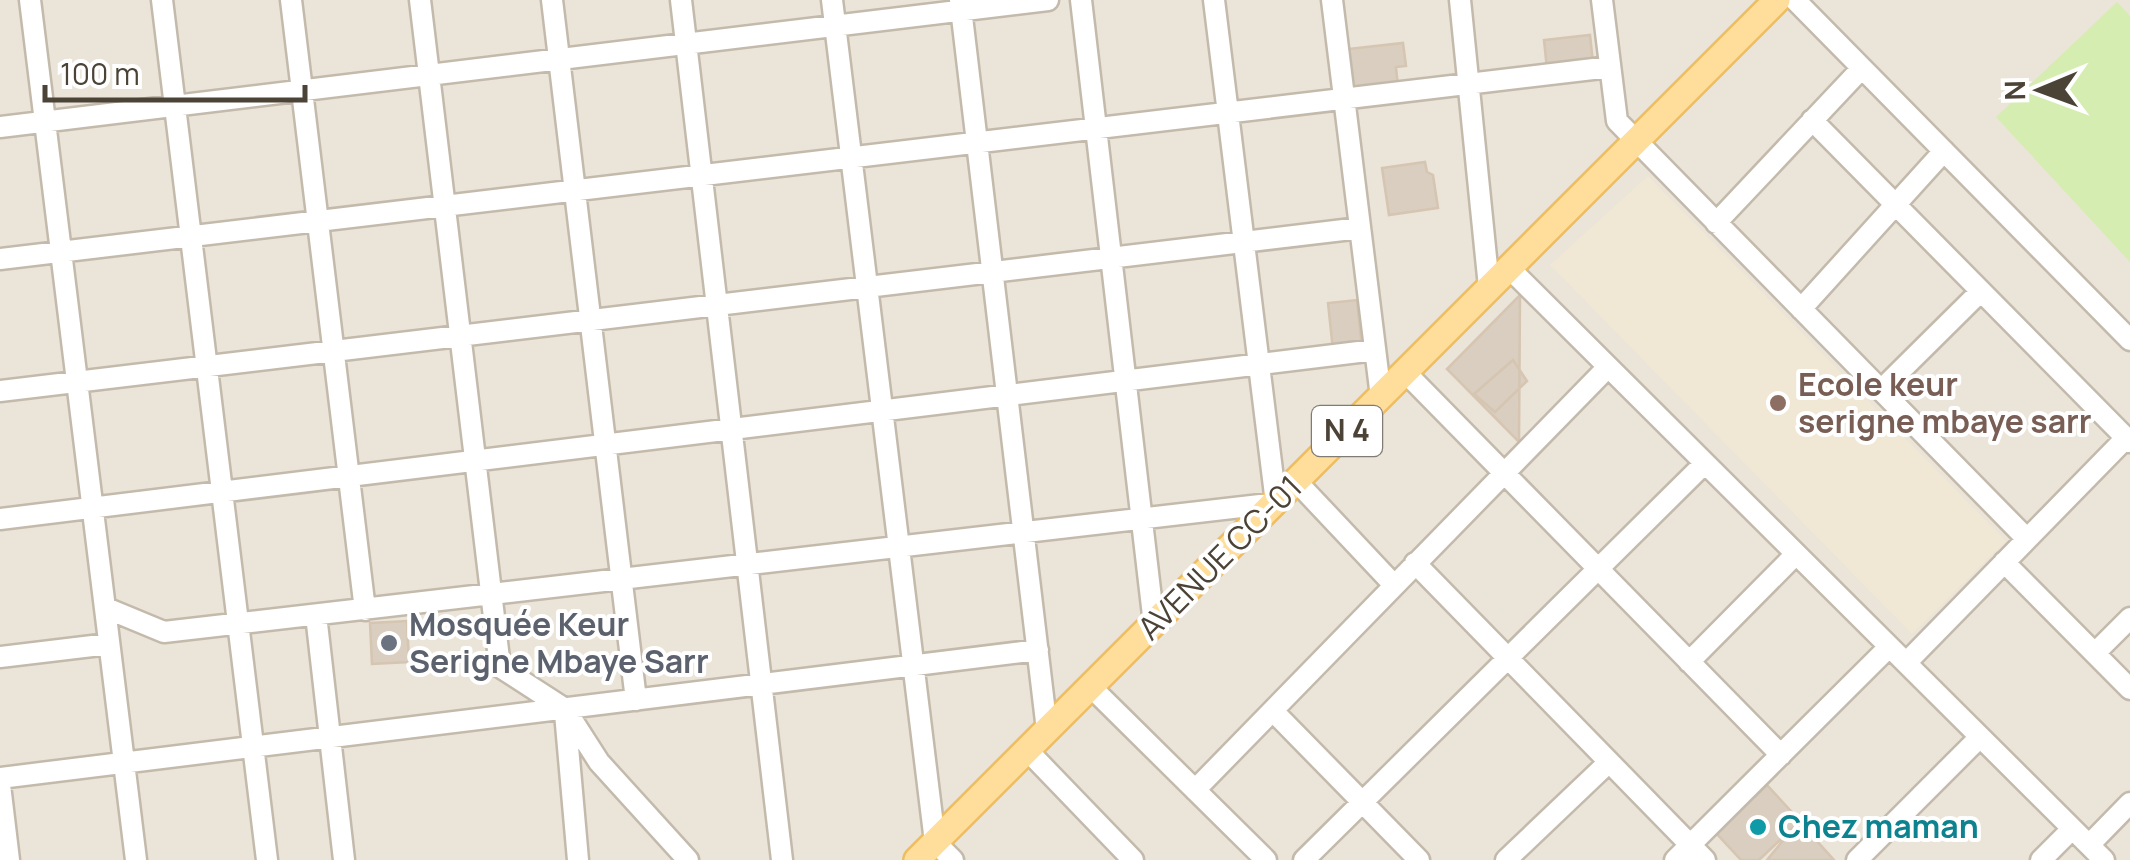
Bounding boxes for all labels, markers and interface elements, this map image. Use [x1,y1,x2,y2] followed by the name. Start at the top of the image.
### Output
[45,40,305,102] scale bar
[1990,40,2090,140] north arrow
[60,53,140,94] text: 100 m
[1995,80,2033,101] text: N
[1798,362,2092,443] place label: Ecole keur serigne mbaye sarr
[1767,392,1789,414] marker: Ecole keur serigne mbaye sarr
[1312,406,1382,456] road number: N 4
[1127,465,1311,649] street label: AVENUE CC-01
[409,602,709,683] place label: Mosquée Keur Serigne Mbaye Sarr
[378,632,400,654] marker: Mosquée Keur Serigne Mbaye Sarr
[1778,804,1979,848] place label: Chez maman
[1747,816,1769,838] marker: Chez maman

